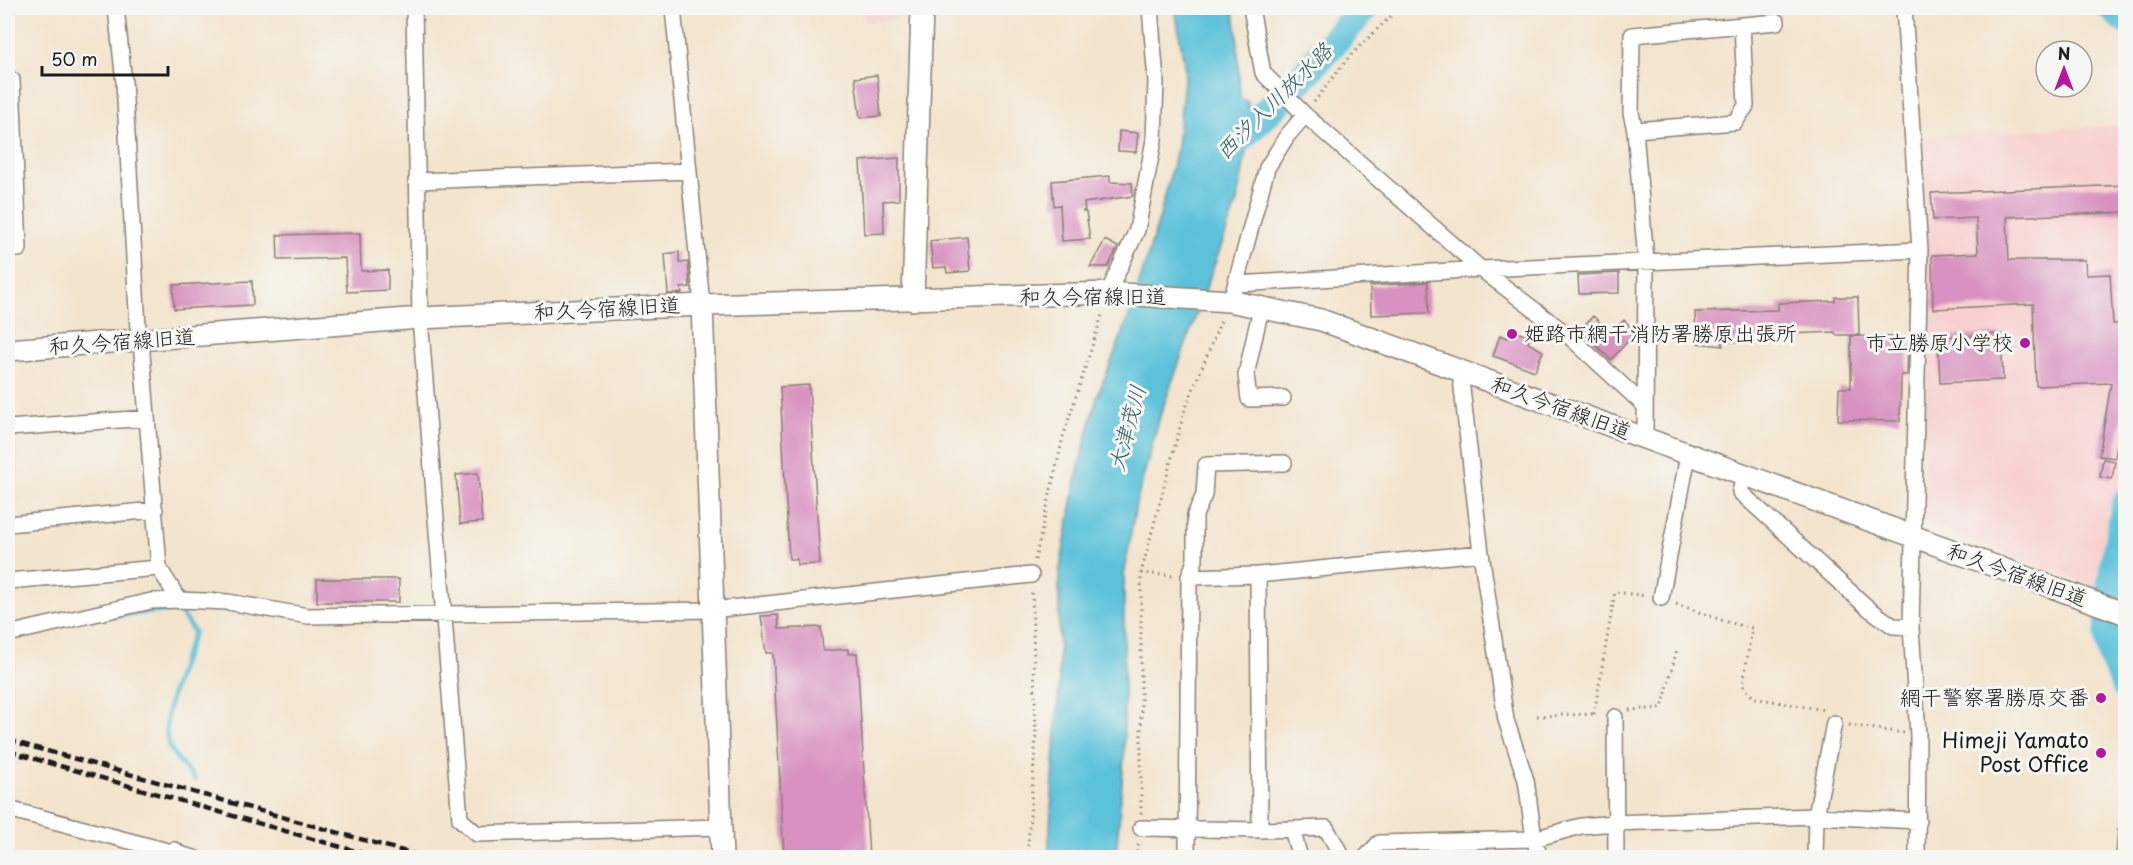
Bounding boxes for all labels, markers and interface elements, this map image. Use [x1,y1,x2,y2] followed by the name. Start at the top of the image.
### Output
[1207,32,1340,166] water label: 西汐入川放水路
[42,39,168,77] scale bar
[2034,39,2094,99] north arrow
[2058,41,2070,65] text: N
[51,45,98,72] text: 50 m
[1020,279,1167,311] street label: 和久今宿線旧道
[533,287,681,327] street label: 和久今宿線旧道
[1524,316,1797,348] place label: 姫路市網干消防署勝原出張所
[47,319,196,361] street label: 和久今宿線旧道
[1866,325,2013,357] place label: 市立勝原小学校
[1505,327,1519,341] marker: 姫路市網干消防署勝原出張所
[2018,336,2032,350] marker: 市立勝原小学校
[1487,366,1636,446] street label: 和久今宿線旧道
[1098,381,1153,474] water label: 大津茂川
[1943,533,2092,613] street label: 和久今宿線旧道
[1900,680,2089,712] place label: 網干警察署勝原交番
[2094,691,2108,705] marker: 網干警察署勝原交番
[1942,723,2089,779] place label: Himeji Yamato Post Office
[2094,746,2108,760] marker: Himeji Yamato Post Office

